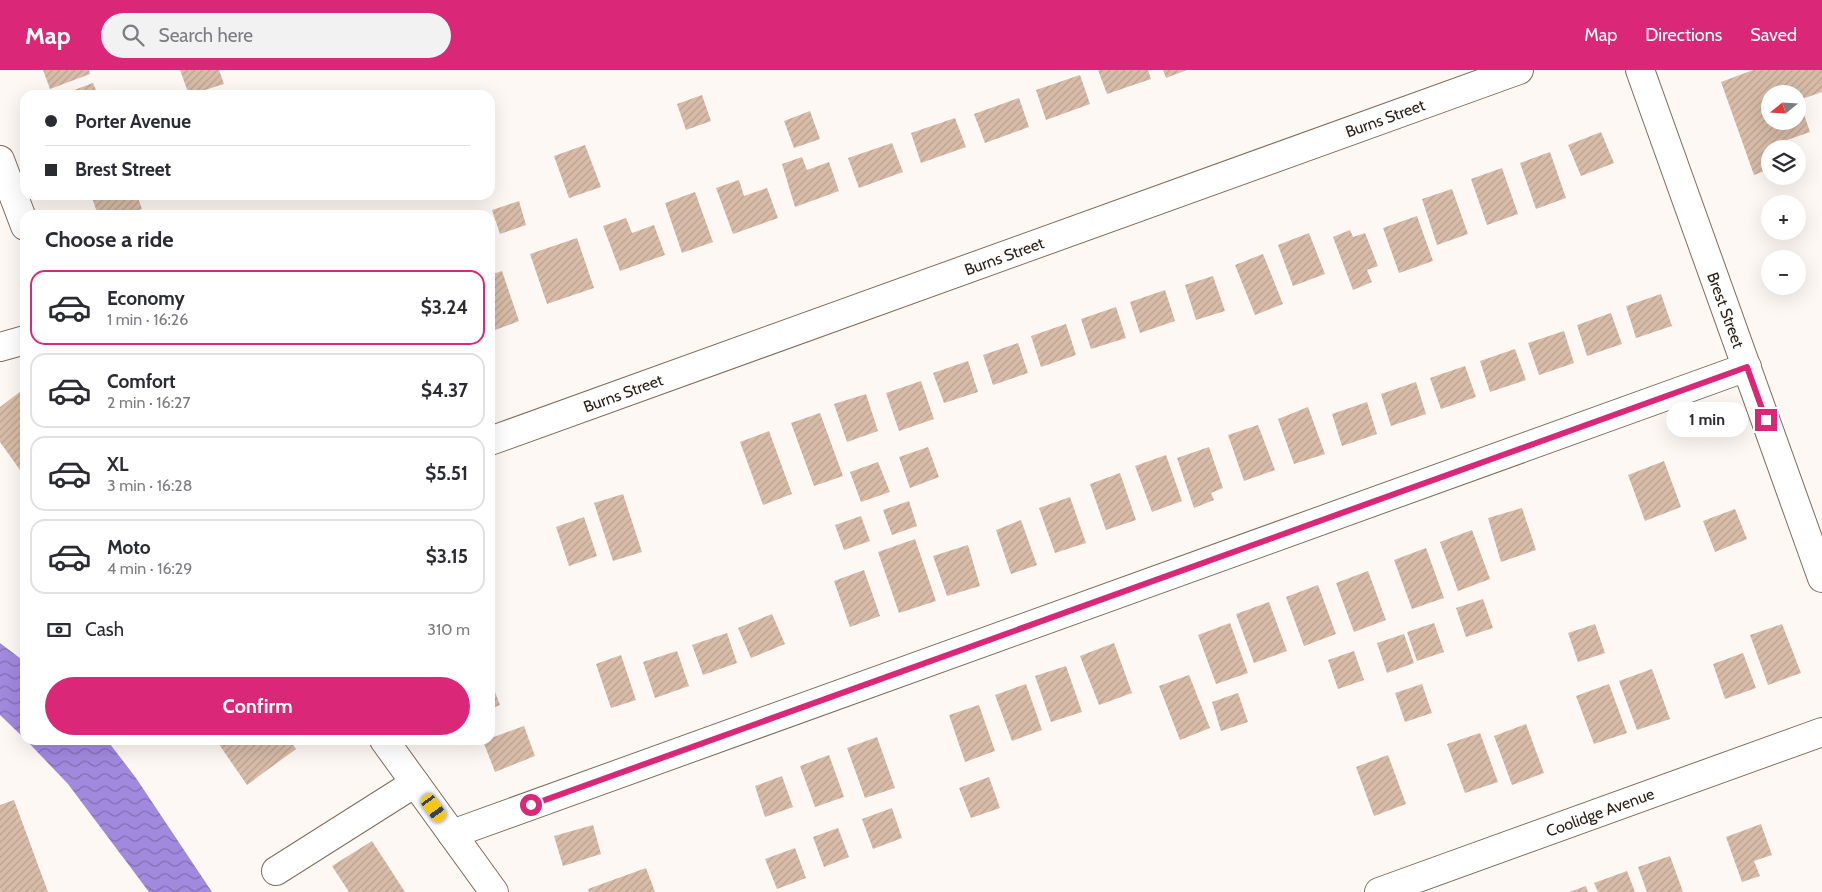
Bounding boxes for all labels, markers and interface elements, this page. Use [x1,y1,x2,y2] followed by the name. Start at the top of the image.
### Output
[101,13,451,58] search box
[25,21,71,50] text: Map
[119,21,147,49] icon: search
[159,24,253,47] text: Search here
[1584,24,1617,46] text: Map
[1645,24,1722,46] text: Directions
[1750,24,1797,46] text: Saved
[1761,85,1806,130] north arrow
[1761,85,1806,295] map controls
[1343,95,1428,142] street label: Burns Street
[75,110,191,133] text: Porter Avenue
[1761,140,1806,185] button: layers
[75,158,171,181] text: Brest Street
[1761,195,1806,240] button: +
[45,226,174,253] text: Choose a ride
[962,233,1047,280] street label: Burns Street
[1761,250,1806,295] button: −
[1703,270,1748,351] street label: Brest Street
[47,285,92,330] icon: car
[107,287,185,310] text: Economy
[421,296,468,319] text: $3.24
[107,310,188,329] text: 1 min · 16:26
[47,368,92,413] icon: car
[107,370,176,393] text: Comfort
[581,370,666,417] street label: Burns Street
[421,379,468,402] text: $4.37
[107,393,190,412] text: 2 min · 16:27
[1666,402,1748,438] callout: 1 min
[1755,409,1777,431] route end
[1689,410,1725,429] text: 1 min
[47,451,92,496] icon: car
[107,453,128,476] text: XL
[425,462,468,485] text: $5.51
[107,476,192,495] text: 3 min · 16:28
[47,534,92,579] icon: car
[107,536,151,559] text: Moto
[426,545,468,568] text: $3.15
[107,559,192,578] text: 4 min · 16:29
[45,616,73,644] icon: cash
[85,618,124,641] text: Cash
[427,620,470,639] text: 310 m
[45,677,470,735] button: Confirm
[1543,784,1657,841] street label: Coolidge Avenue
[419,791,448,825] car
[520,794,542,816] route start

